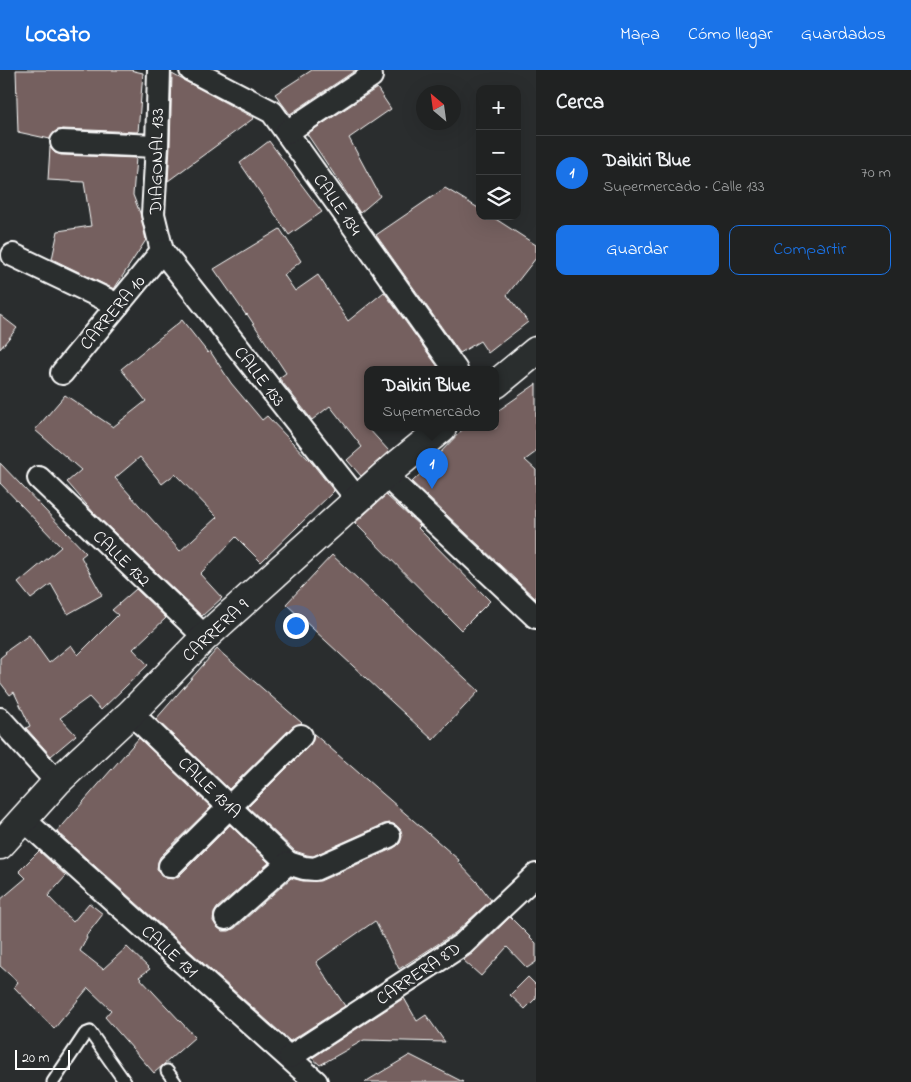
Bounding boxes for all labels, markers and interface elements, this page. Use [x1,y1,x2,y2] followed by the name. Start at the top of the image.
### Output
[25,18,91,53] text: Locato
[620,22,660,48] text: Mapa
[688,22,773,48] text: Cómo llegar
[801,22,886,48] text: Guardados
[416,85,461,130] north arrow
[476,85,521,220] map controls
[476,85,521,130] button: +
[556,88,604,118] text: Cerca
[144,108,172,215] street label: DIAGONAL 133
[476,130,521,175] button: −
[603,148,691,175] text: Daikiri Blue
[569,161,575,185] text: 1
[861,161,891,185] text: 70 m
[306,169,367,242] street label: CALLE 134
[476,175,521,220] button: layers
[603,175,765,199] text: Supermercado · Calle 133
[556,225,719,275] button: Guardar
[729,225,891,275] button: Compartir
[74,270,153,356] street label: CARRERA 10
[227,342,290,413] street label: CALLE 133
[364,366,499,431] popup
[383,373,470,400] text: Daikiri Blue
[383,400,480,424] text: Supermercado
[416,448,448,489] pin: 1
[86,525,156,594] street label: CALLE 132
[177,593,256,669] street label: CARRERA 9
[283,613,309,639] your location
[171,751,246,825] street label: CALLE 131A
[134,920,203,985] street label: CALLE 131
[372,937,467,1013] street label: CARRERA 8D
[15,1047,70,1070] scale bar
[22,1048,49,1069] text: 20 m

